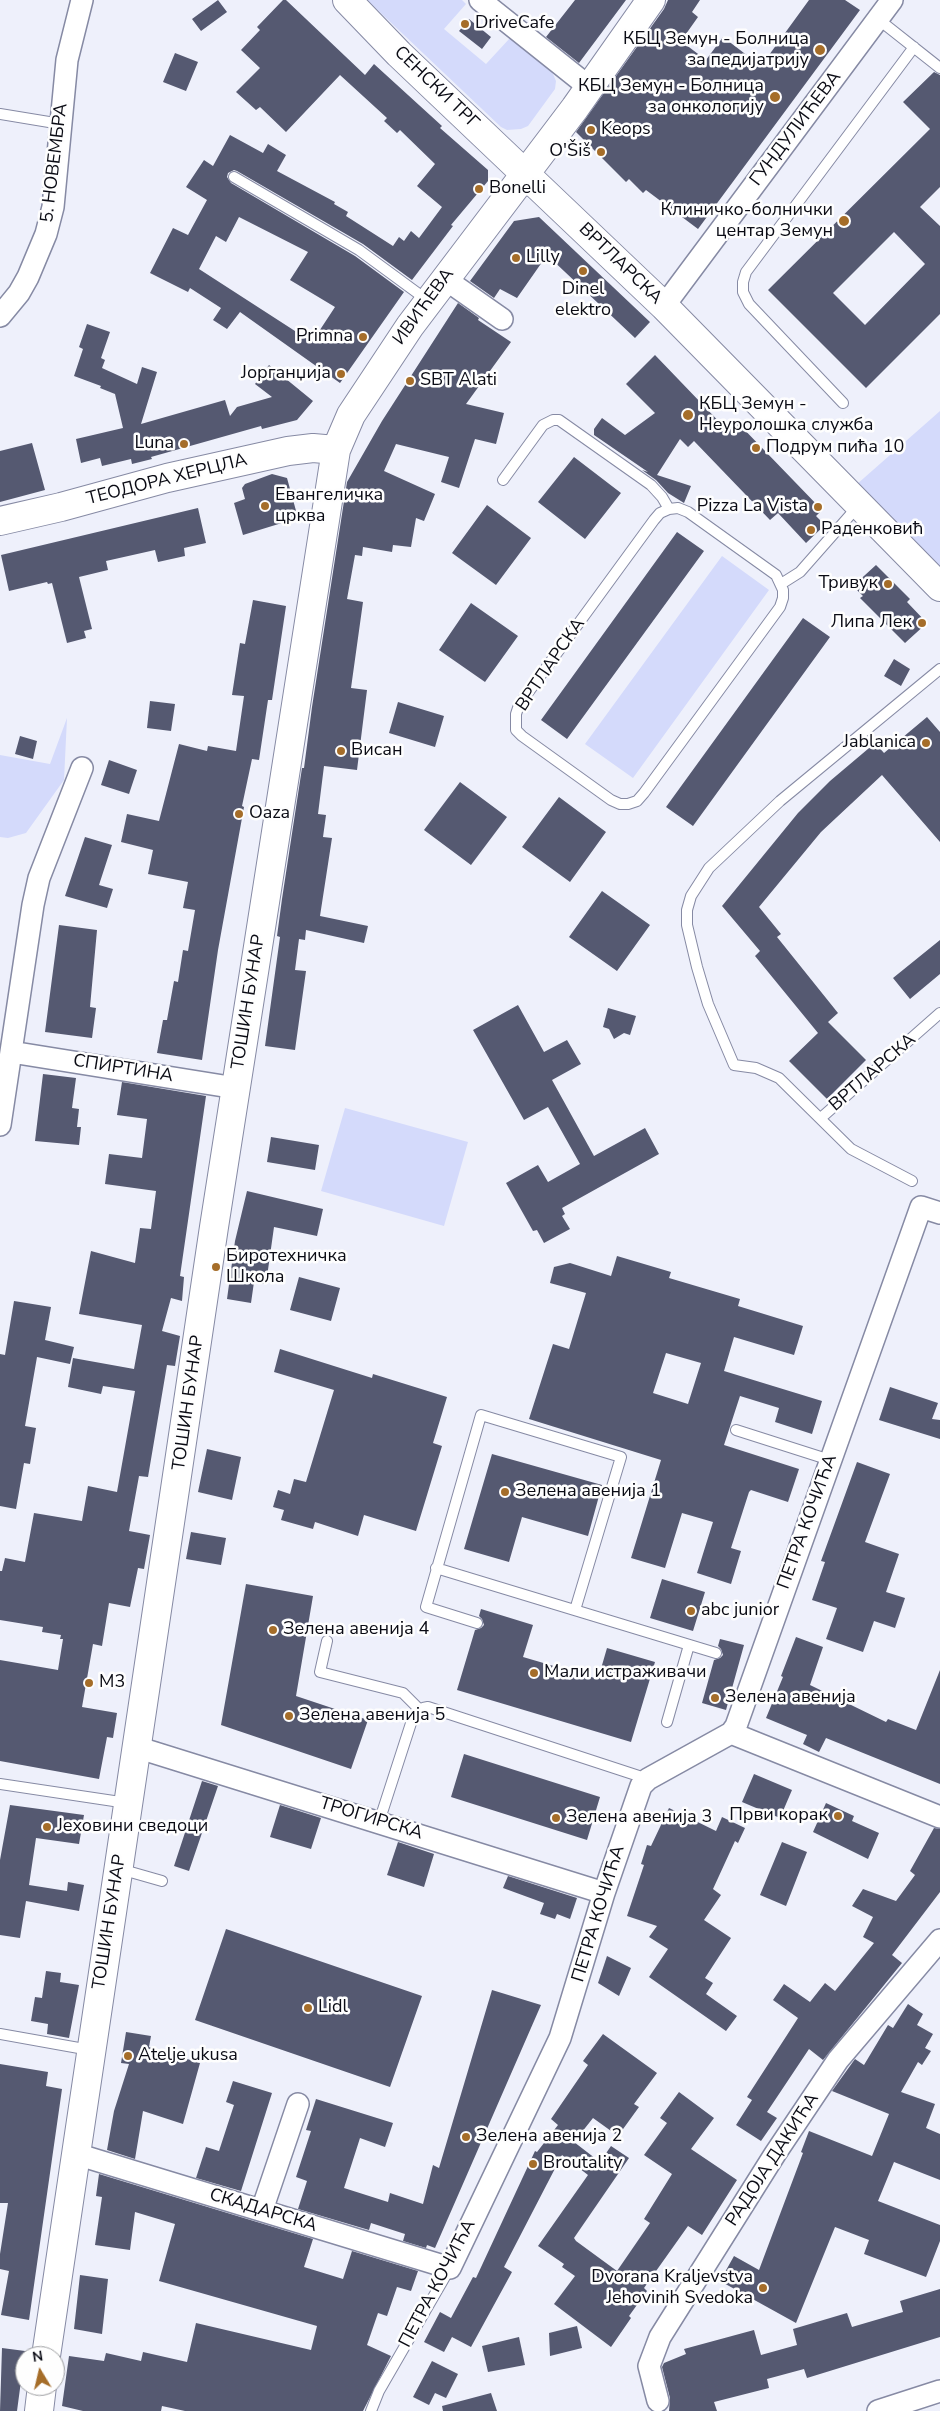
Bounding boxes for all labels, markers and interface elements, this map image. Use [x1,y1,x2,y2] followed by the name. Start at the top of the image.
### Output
[475,13,554,35] place label: DriveCafe
[459,18,471,30] marker: DriveCafe
[623,29,809,72] place label: КБЦ Земун - Болница за педијатрију
[389,42,483,134] street label: СЕНСКИ ТРГ
[813,43,827,57] marker: КБЦ Земун - Болница за педијатрију
[746,67,846,191] street label: ГУНДУЛИЋЕВА
[578,76,764,118] place label: КБЦ Земун - Болница за онкологију
[768,90,782,104] marker: КБЦ Земун - Болница за онкологију
[37,102,73,224] street label: 5. НОВЕМБРА
[601,119,651,141] place label: Keops
[585,124,597,136] marker: Keops
[549,141,591,163] place label: O'Šiš
[595,146,607,158] marker: O'Šiš
[489,178,546,200] place label: Bonelli
[473,183,485,195] marker: Bonelli
[661,200,833,242] place label: Клиничко-болнички центар Земун
[837,214,851,228] marker: Клиничко-болнички центар Земун
[574,219,666,309] street label: ВРТЛАРСКА
[526,247,560,269] place label: Lilly
[510,252,522,264] marker: Lilly
[389,264,459,350] street label: ИВИЋЕВА
[577,265,589,277] marker: Dinel elektro
[555,279,611,322] place label: Dinel elektro
[296,326,353,348] place label: Primna
[357,331,369,343] marker: Primna
[241,363,331,385] place label: Јорганџија
[335,368,347,380] marker: Јорганџија
[420,370,497,392] place label: SBT Alati
[404,375,416,387] marker: SBT Alati
[699,394,873,436] place label: КБЦ Земун - Неуролошка служба
[681,408,695,422] marker: КБЦ Земун - Неуролошка служба
[135,433,174,455] place label: Luna
[766,437,904,459] place label: Подрум пића 10
[178,438,190,450] marker: Luna
[750,442,762,454] marker: Подрум пића 10
[85,450,249,510] street label: ТЕОДОРА ХЕРЦЛА
[275,485,383,528] place label: Евангеличка црква
[697,496,808,518] place label: Pizza La Vista
[259,500,271,512] marker: Евангеличка црква
[812,501,824,513] marker: Pizza La Vista
[821,519,923,541] place label: Раденковић
[805,524,817,536] marker: Раденковић
[819,573,878,595] place label: Тривук
[882,578,894,590] marker: Тривук
[831,612,912,634] place label: Липа Лек
[512,614,590,716] street label: ВРТЛАРСКА
[916,617,928,629] marker: Липа Лек
[843,732,916,754] place label: Jablanica
[920,737,932,749] marker: Jablanica
[351,740,402,762] place label: Висан
[335,745,347,757] marker: Висан
[249,803,290,825] place label: Oaza
[233,808,245,820] marker: Oaza
[228,933,270,1071] street label: ТОШИН БУНАР
[825,1030,921,1116] street label: ВРТЛАРСКА
[71,1050,175,1088] street label: СПИРТИНА
[226,1246,347,1288] place label: Биротехничка Школа
[210,1261,222,1273] marker: Биротехничка Школа
[169,1334,209,1472] street label: ТОШИН БУНАР
[774,1452,842,1592] street label: ПЕТРА КОЧИЋА
[515,1481,661,1503] place label: Зелена авенија 1
[499,1486,511,1498] marker: Зелена авенија 1
[701,1600,779,1622] place label: abc junior
[685,1605,697,1617] marker: abc junior
[283,1619,429,1641] place label: Зелена авенија 4
[267,1624,279,1636] marker: Зелена авенија 4
[544,1662,707,1684] place label: Мали истраживачи
[528,1667,540,1679] marker: Мали истраживачи
[99,1672,125,1694] place label: М3
[83,1677,95,1689] marker: М3
[725,1687,856,1709] place label: Зелена авенија
[709,1692,721,1704] marker: Зелена авенија
[299,1705,445,1727] place label: Зелена авенија 5
[283,1710,295,1722] marker: Зелена авенија 5
[317,1793,425,1845] street label: ТРОГИРСКА
[729,1805,828,1827] place label: Први корак
[566,1807,712,1829] place label: Зелена авенија 3
[832,1810,844,1822] marker: Први корак
[550,1812,562,1824] marker: Зелена авенија 3
[57,1816,208,1838] place label: Јеховини сведоци
[41,1821,53,1833] marker: Јеховини сведоци
[568,1843,630,1985] street label: ПЕТРА КОЧИЋА
[89,1853,131,1991] street label: ТОШИН БУНАР
[318,1997,348,2019] place label: Lidl
[302,2002,314,2014] marker: Lidl
[138,2045,238,2067] place label: Atelje ukusa
[122,2050,134,2062] marker: Atelje ukusa
[722,2089,824,2231] street label: РАДОЈА ДАКИЋА
[476,2126,622,2148] place label: Зелена авенија 2
[460,2131,472,2143] marker: Зелена авенија 2
[543,2153,623,2175] place label: Broutality
[527,2158,539,2170] marker: Broutality
[207,2184,319,2238] street label: СКАДАРСКА
[395,2216,481,2352] street label: ПЕТРА КОЧИЋА
[591,2267,753,2310] place label: Dvorana Kraljevstva Jehovinih Svedoka
[757,2282,769,2294] marker: Dvorana Kraljevstva Jehovinih Svedoka
[15,2346,65,2396] north arrow
[31,2346,44,2367] text: N

